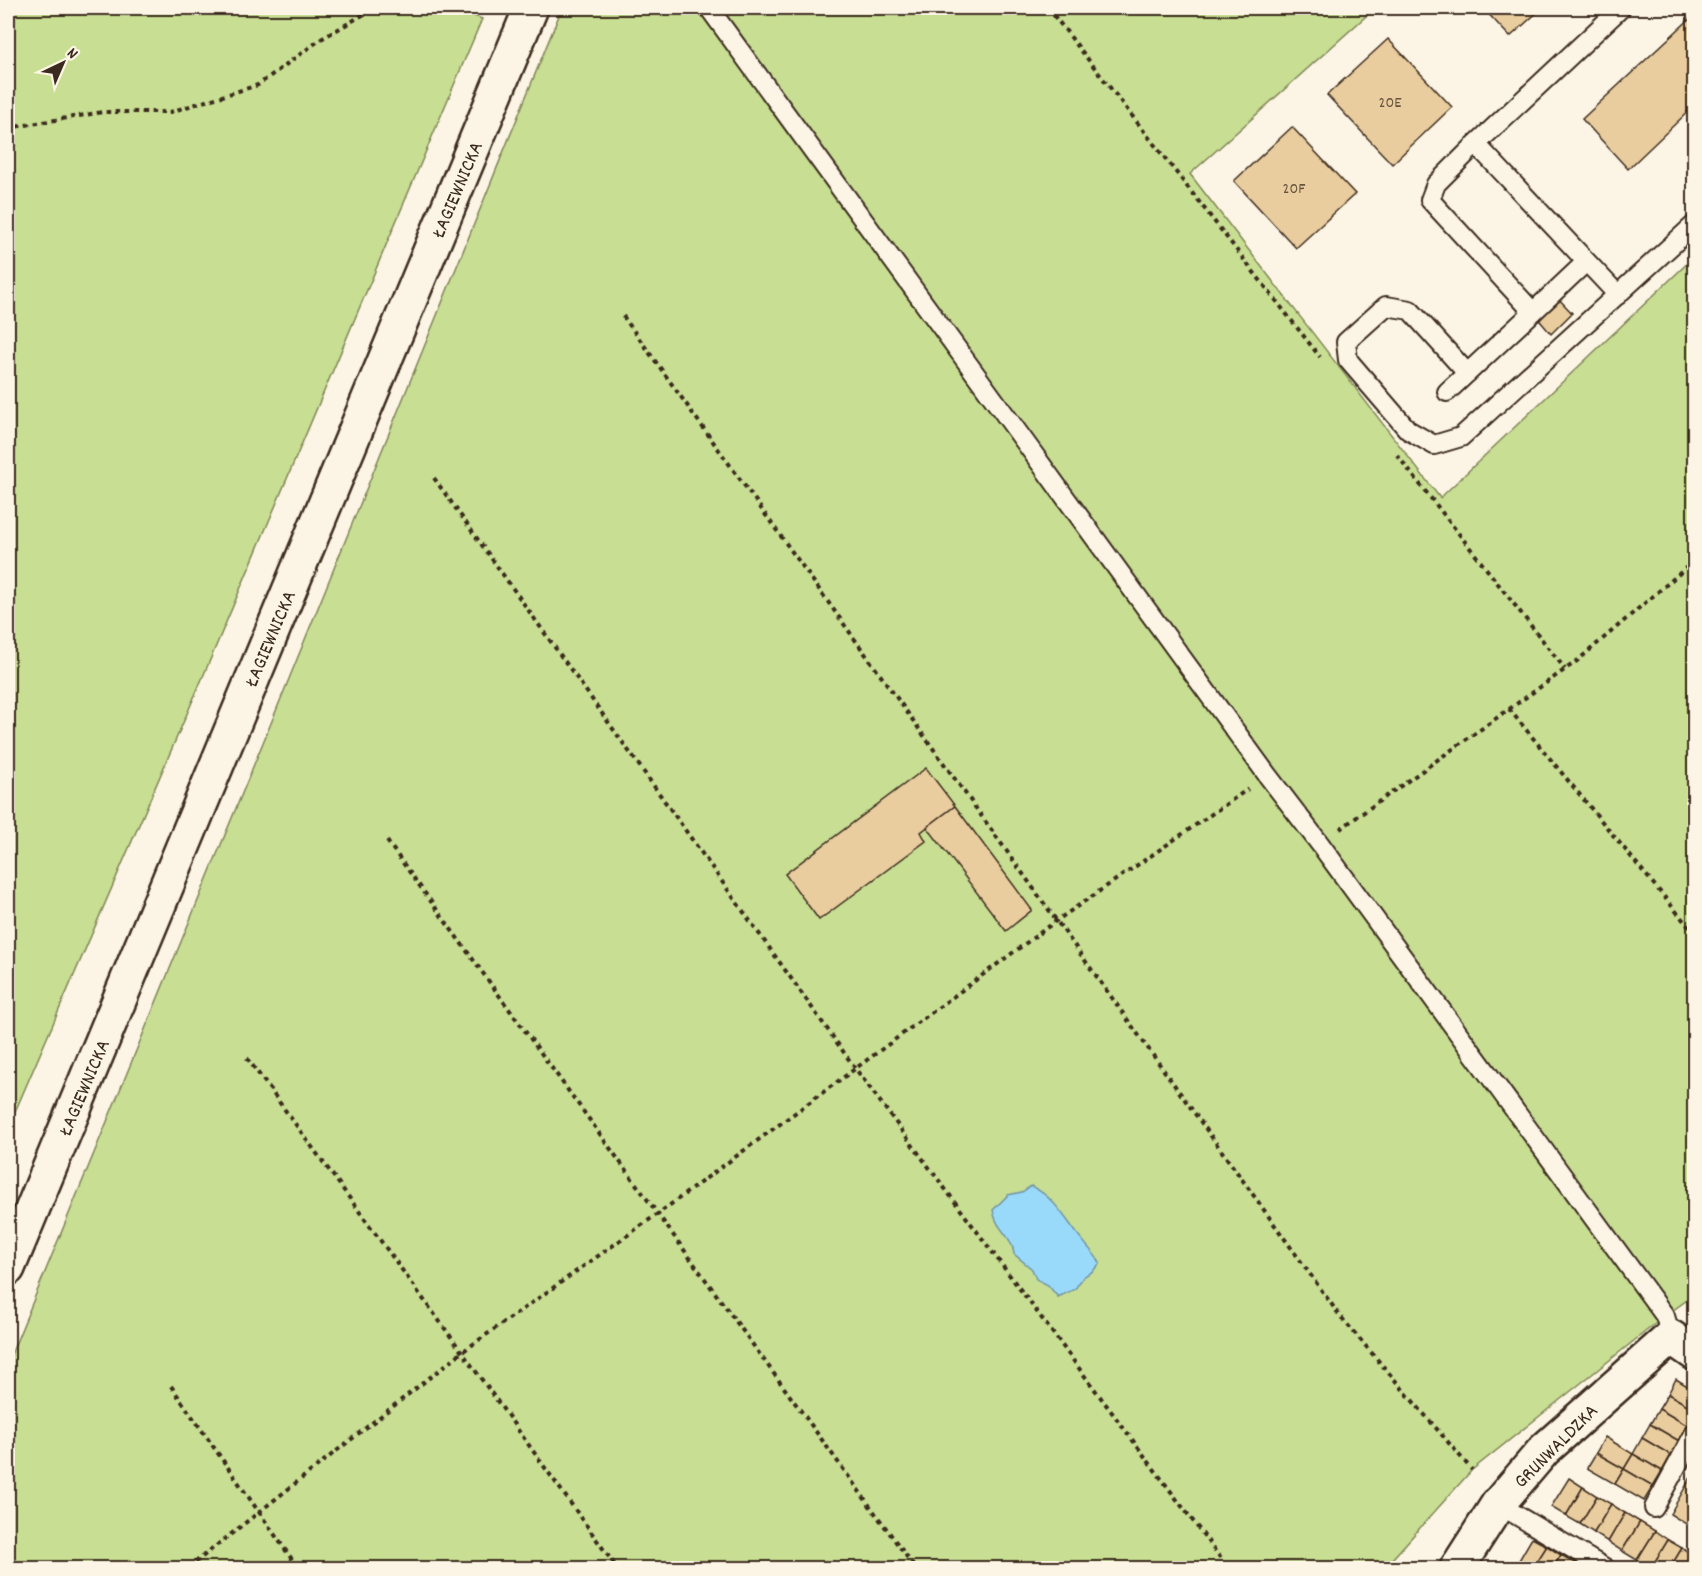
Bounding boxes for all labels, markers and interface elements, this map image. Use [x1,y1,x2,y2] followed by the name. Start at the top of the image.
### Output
[33,33,93,93] north arrow
[61,43,83,65] text: N
[1379,92,1402,115] house number: 20E
[425,138,492,244] street label: ŁAGIEWNICKA
[1283,178,1305,201] house number: 20F
[238,587,305,693] street label: ŁAGIEWNICKA
[52,1036,119,1142] street label: ŁAGIEWNICKA
[1509,1399,1606,1496] street label: GRUNWALDZKA

